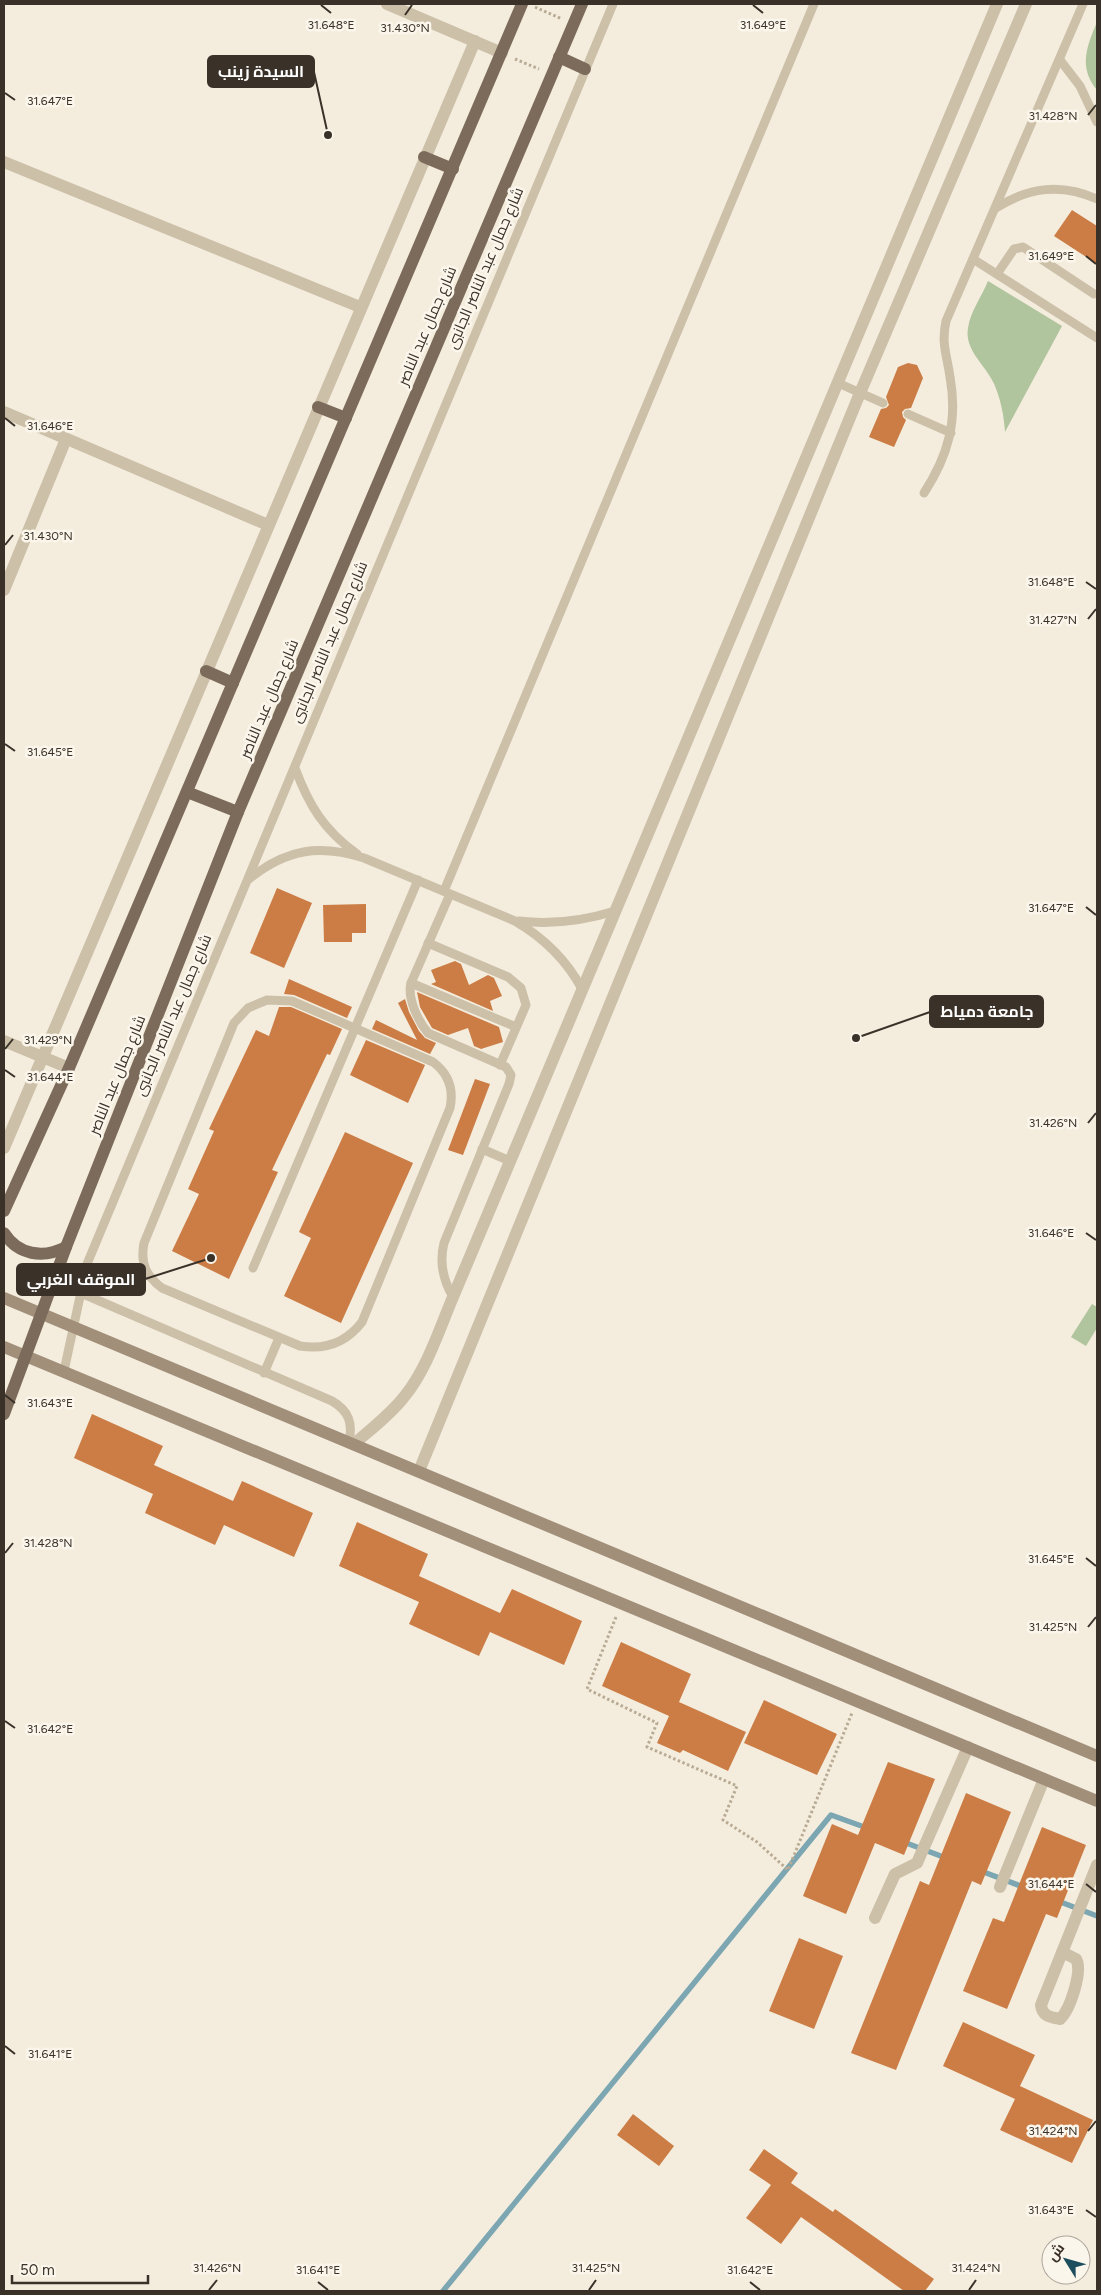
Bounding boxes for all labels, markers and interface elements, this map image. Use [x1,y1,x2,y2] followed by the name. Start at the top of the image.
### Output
[307,18,355,32] text: 31.648°E
[740,18,786,32] text: 31.649°E
[380,21,430,35] text: 31.430°N
[208,56,314,87] callout: السيدة زينب
[218,62,304,81] text: السيدة زينب
[27,94,73,108] text: 31.647°E
[1028,109,1078,123] text: 31.428°N
[443,185,529,352] street label: شارع جمال عبد الناصر الجانبى
[1028,249,1074,263] text: 31.649°E
[393,264,462,390] street label: شارع جمال عبد الناصر
[27,419,73,433] text: 31.646°E
[23,529,73,543] text: 31.430°N
[287,559,373,726] street label: شارع جمال عبد الناصر الجانبى
[1027,575,1075,589] text: 31.648°E
[1029,613,1077,627] text: 31.427°N
[235,637,304,763] street label: شارع جمال عبد الناصر
[27,745,73,759] text: 31.645°E
[1028,901,1074,915] text: 31.647°E
[131,932,217,1099] street label: شارع جمال عبد الناصر الجانبى
[930,996,1043,1027] callout: جامعة دمياط
[940,1002,1034,1021] text: جامعة دمياط
[84,1012,151,1139] street label: شارع جمال عبد الناصر
[24,1033,72,1047] text: 31.429°N
[26,1070,74,1084] text: 31.644°E
[1029,1116,1077,1130] text: 31.426°N
[1028,1226,1074,1240] text: 31.646°E
[17,1264,145,1295] callout: الموقف الغربي
[27,1270,135,1292] text: الموقف الغربي
[27,1396,73,1410] text: 31.643°E
[23,1536,73,1550] text: 31.428°N
[1028,1552,1074,1566] text: 31.645°E
[1029,1620,1077,1634] text: 31.425°N
[27,1722,73,1736] text: 31.642°E
[1027,1877,1075,1891] text: 31.644°E
[28,2047,72,2061] text: 31.641°E
[1028,2124,1078,2138] text: 31.424°N
[1028,2203,1074,2217] text: 31.643°E
[1041,2235,1091,2285] north arrow
[1044,2240,1068,2265] text: ش
[12,2252,149,2284] scale bar
[20,2261,55,2279] text: 50 m
[193,2261,241,2275] text: 31.426°N
[572,2261,620,2275] text: 31.425°N
[951,2261,1001,2275] text: 31.424°N
[296,2263,340,2277] text: 31.641°E
[727,2263,773,2277] text: 31.642°E

